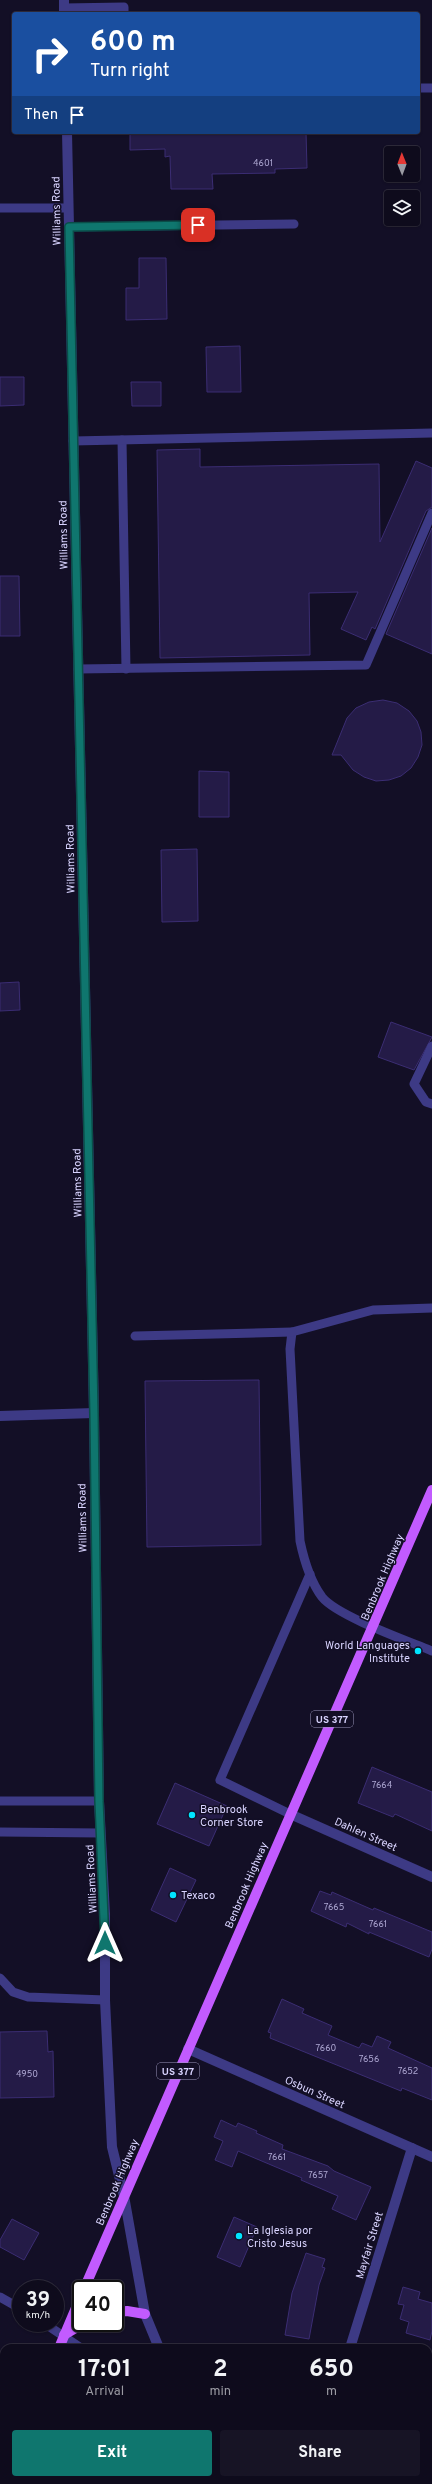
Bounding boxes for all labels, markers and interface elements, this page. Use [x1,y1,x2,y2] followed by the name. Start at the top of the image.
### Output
[90,25,176,61] text: 600 m
[24,28,76,80] icon: right
[90,60,170,83] text: Turn right
[66,104,88,126] icon: arrive
[24,106,58,125] text: Then
[384,146,420,182] north arrow
[384,146,420,226] map controls
[253,158,273,169] house number: 4601
[49,176,65,246] street label: Williams Road
[384,190,420,226] button: layers
[181,208,215,242] pin
[187,214,209,236] icon: arrive
[56,500,72,570] street label: Williams Road
[63,824,79,894] street label: Williams Road
[70,1148,86,1218] street label: Williams Road
[75,1483,91,1553] street label: Williams Road
[358,1532,408,1623] street label: Benbrook Highway
[325,1639,410,1666] place label: World Languages Institute
[413,1646,423,1656] marker: World Languages Institute
[311,1711,353,1727] road number: US 377
[372,1780,393,1791] house number: 7664
[200,1803,263,1830] place label: Benbrook Corner Store
[187,1810,197,1820] marker: Benbrook Corner Store
[332,1815,399,1855] street label: Dahlen Street
[222,1840,272,1931] street label: Benbrook Highway
[83,1844,101,1914] street label: Williams Road
[181,1889,215,1903] place label: Texaco
[168,1890,178,1900] marker: Texaco
[324,1902,344,1913] house number: 7665
[369,1919,387,1930] house number: 7661
[84,1922,126,1964] position arrow
[316,2043,337,2054] house number: 7660
[359,2054,379,2065] house number: 7656
[157,2063,199,2079] road number: US 377
[398,2066,418,2077] house number: 7652
[16,2069,38,2080] house number: 4950
[282,2073,347,2112] street label: Osbun Street
[93,2137,143,2228] street label: Benbrook Highway
[268,2152,286,2163] house number: 7661
[308,2170,328,2181] house number: 7657
[353,2210,387,2281] street label: Mayfair Street
[247,2224,313,2251] place label: La Iglesia por Cristo Jesus
[234,2231,244,2241] marker: La Iglesia por Cristo Jesus
[72,2280,124,2332] speed limit sign: 40
[26,2288,50,2314] text: 39
[26,2309,50,2322] text: km/h
[78,2355,132,2385] text: 17:01
[213,2355,228,2385] text: 2
[309,2355,354,2385] text: 650
[85,2384,124,2400] text: Arrival
[209,2384,231,2400] text: min
[326,2384,337,2400] text: m
[12,2430,212,2476] button: Exit
[220,2430,420,2476] button: Share

